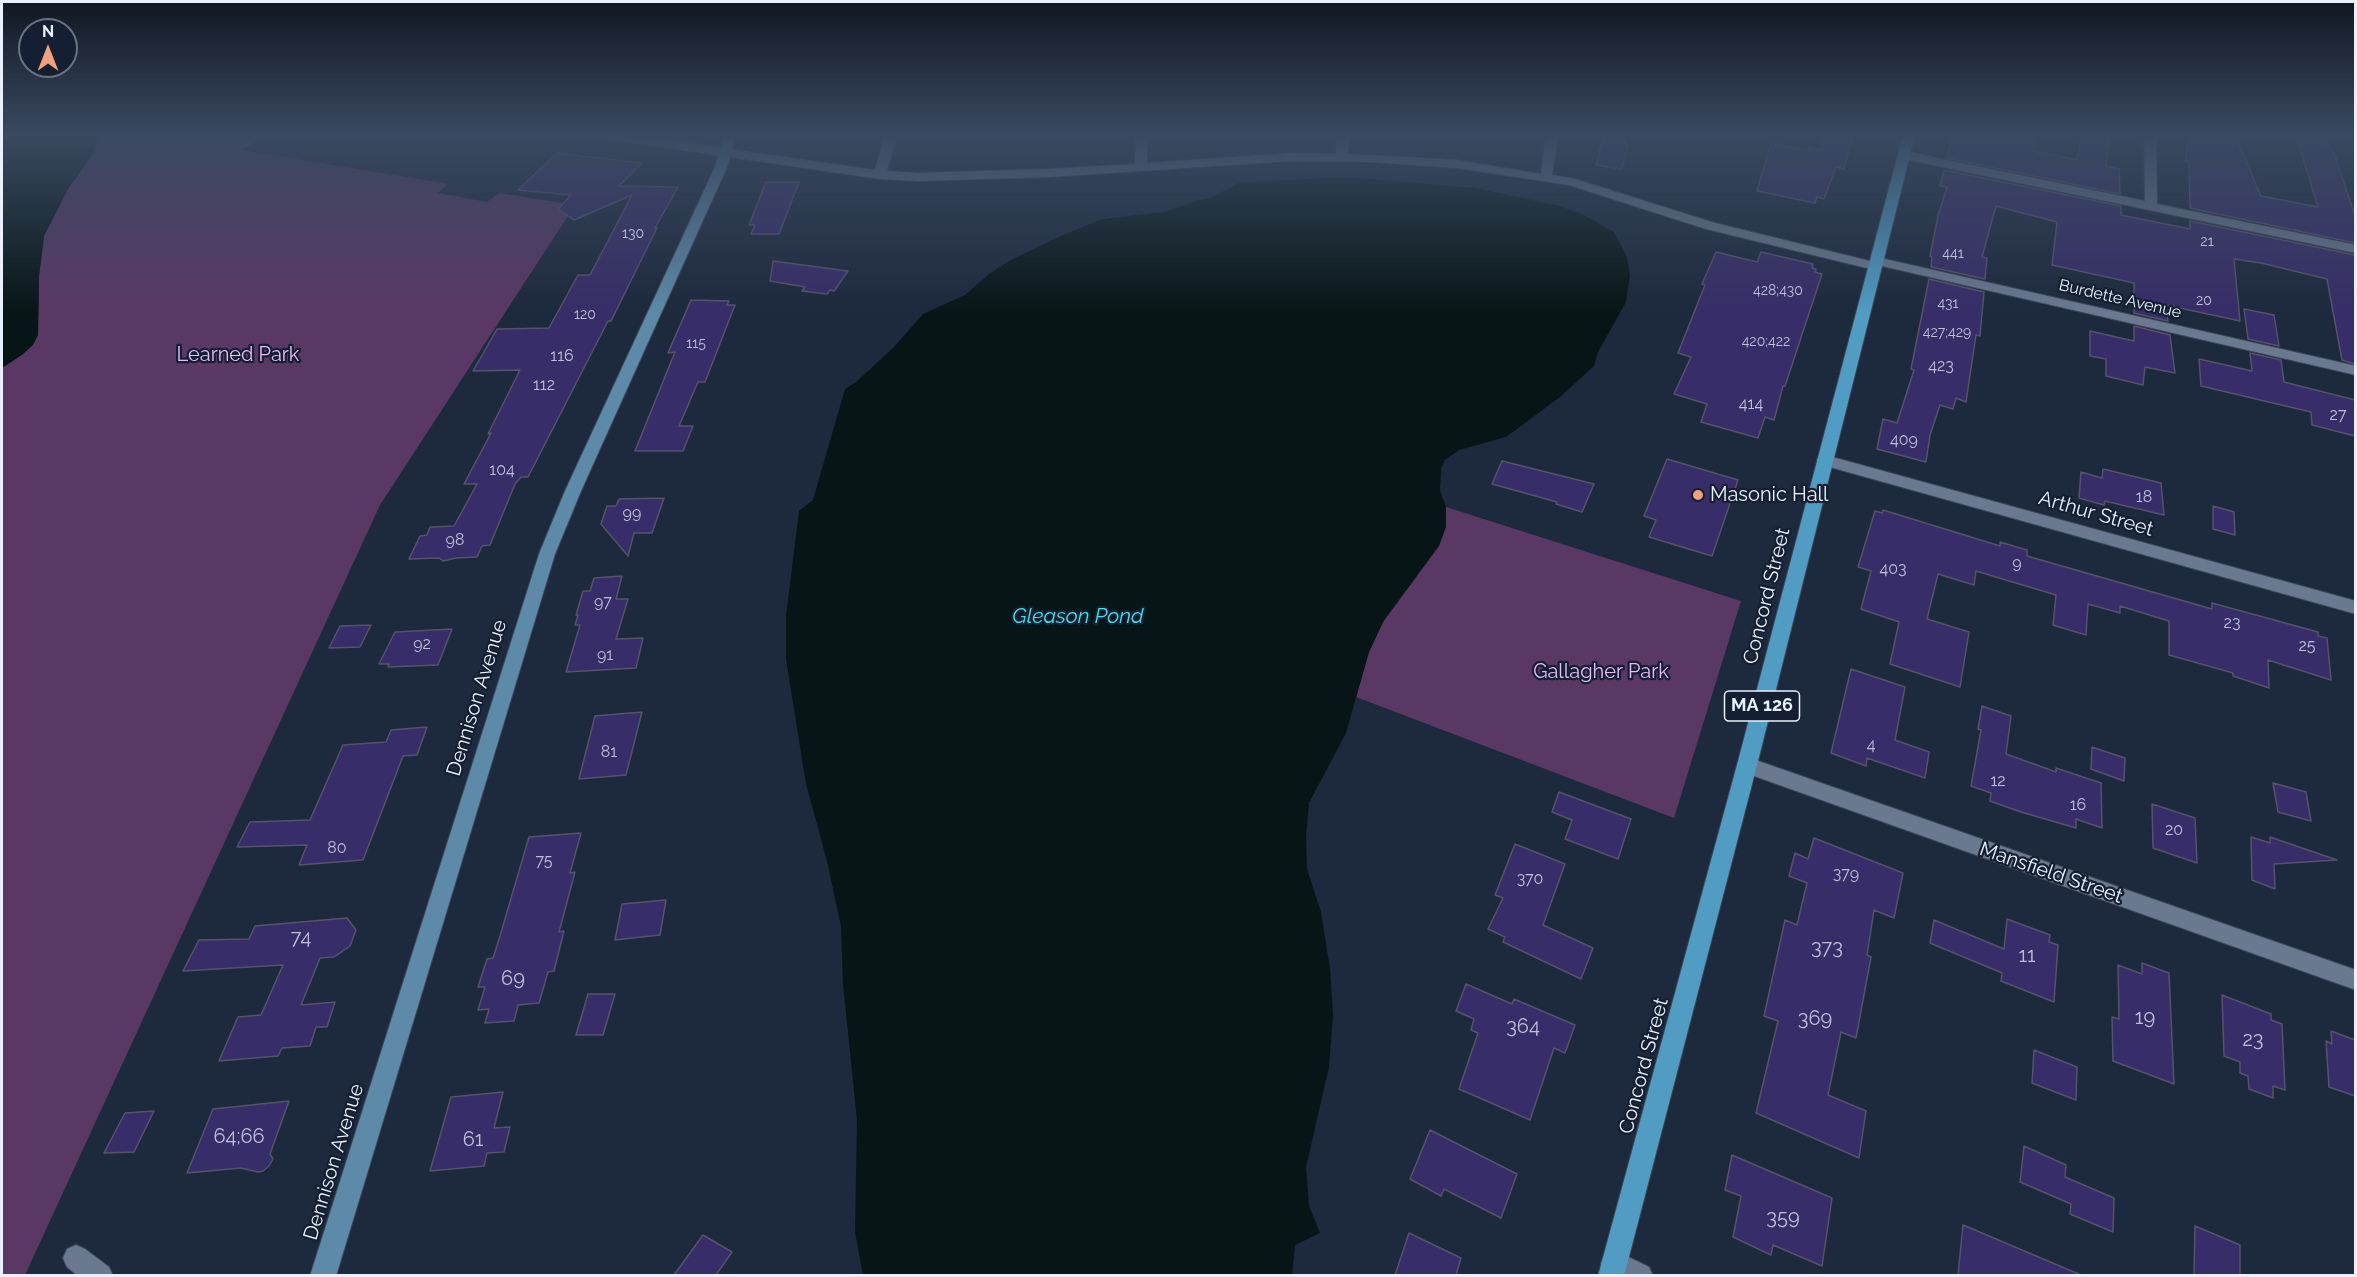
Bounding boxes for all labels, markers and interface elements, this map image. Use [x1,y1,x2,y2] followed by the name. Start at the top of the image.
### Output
[18,18,78,78] north arrow
[42,22,54,41] text: N
[622,226,644,242] house number: 130
[2200,234,2214,250] house number: 21
[1942,246,1964,262] house number: 441
[2057,276,2183,322] street label: Burdette Avenue
[1753,283,1803,299] house number: 428;430
[2196,293,2212,309] house number: 20
[1937,296,1959,312] house number: 431
[574,307,596,323] house number: 120
[1923,325,1971,341] house number: 427;429
[1742,334,1790,350] house number: 420;422
[686,336,706,352] house number: 115
[177,343,299,367] park label: Learned Park
[550,346,574,366] house number: 116
[1928,356,1954,376] house number: 423
[533,375,555,395] house number: 112
[1739,394,1763,414] house number: 414
[2330,405,2346,425] house number: 27
[1890,430,1918,450] house number: 409
[489,460,515,480] house number: 104
[1710,483,1828,507] place label: Masonic Hall
[2036,486,2156,542] street label: Arthur Street
[2136,487,2152,507] house number: 18
[1691,488,1705,502] marker: Masonic Hall
[623,503,641,523] house number: 99
[1738,525,1796,667] street label: Concord Street
[446,530,464,550] house number: 98
[2012,553,2022,573] house number: 9
[1879,559,1907,579] house number: 403
[594,592,612,612] house number: 97
[1012,604,1144,630] water label: Gleason Pond
[2224,613,2240,633] house number: 23
[442,617,512,779] street label: Dennison Avenue
[413,634,431,654] house number: 92
[2298,636,2316,656] house number: 25
[597,645,613,665] house number: 91
[1533,660,1669,684] park label: Gallagher Park
[1724,691,1800,721] road number: MA 126
[1867,735,1875,755] house number: 4
[601,742,617,762] house number: 81
[1990,771,2006,791] house number: 12
[2070,795,2086,815] house number: 16
[2165,820,2183,840] house number: 20
[1976,837,2126,909] street label: Mansfield Street
[327,838,347,858] house number: 80
[535,851,553,871] house number: 75
[1833,864,1859,884] house number: 379
[1517,869,1543,889] house number: 370
[291,926,311,950] house number: 74
[1811,936,1843,960] house number: 373
[2018,944,2036,968] house number: 11
[501,967,525,991] house number: 69
[1614,995,1674,1137] street label: Concord Street
[2135,1006,2155,1030] house number: 19
[1798,1007,1832,1031] house number: 369
[1506,1015,1540,1039] house number: 364
[2242,1028,2264,1052] house number: 23
[299,1081,369,1243] street label: Dennison Avenue
[213,1125,265,1149] house number: 64;66
[463,1128,483,1152] house number: 61
[1766,1206,1800,1230] house number: 359

